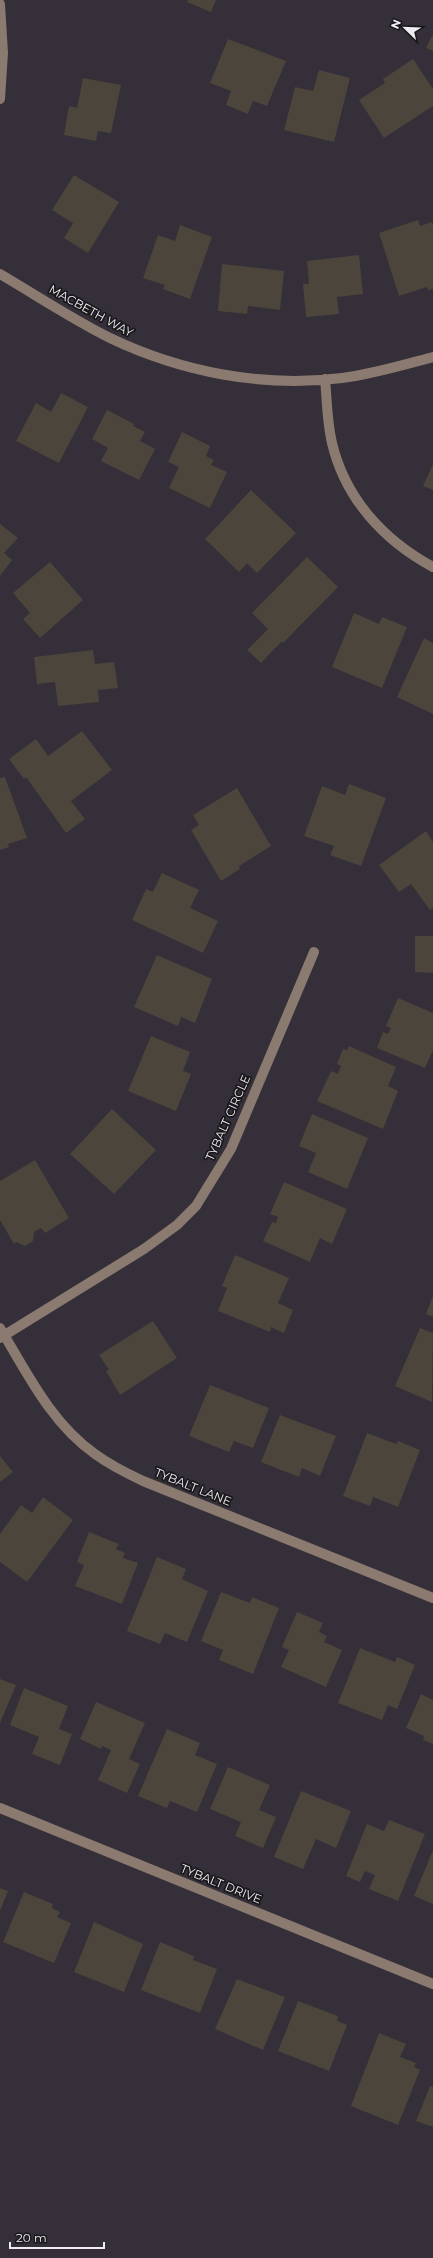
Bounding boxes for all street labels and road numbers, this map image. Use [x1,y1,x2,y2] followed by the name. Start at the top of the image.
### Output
[47,281,136,340] street label: MACBETH WAY
[202,1073,253,1163] street label: TYBALT CIRCLE
[153,1464,234,1509] street label: TYBALT LANE
[178,1860,264,1907] street label: TYBALT DRIVE

